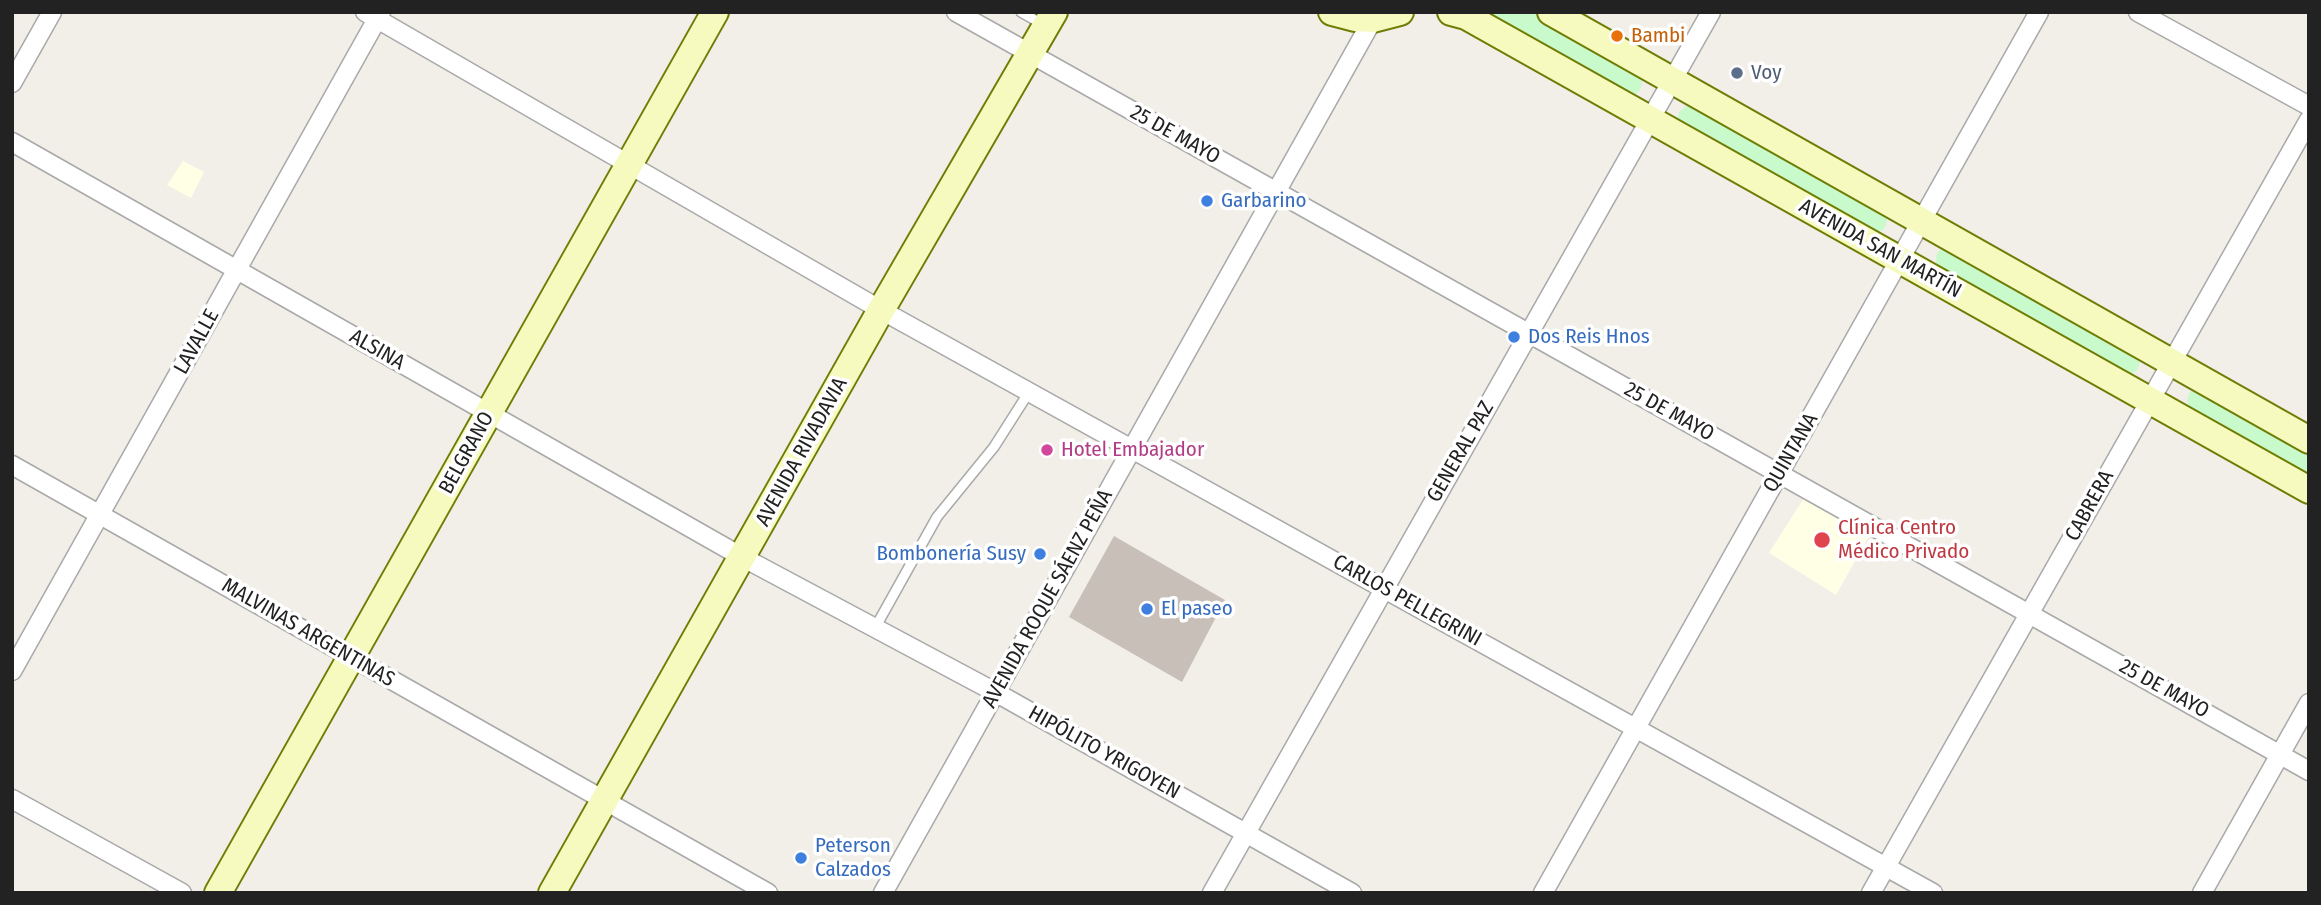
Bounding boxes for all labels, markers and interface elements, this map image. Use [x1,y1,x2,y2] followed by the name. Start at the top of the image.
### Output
[1631,23,1685,49] place label: Bambi
[1609,28,1625,44] marker: Bambi
[1751,60,1781,86] place label: Voy
[1729,65,1745,81] marker: Voy
[1126,100,1224,170] street label: 25 DE MAYO
[1221,188,1307,214] place label: Garbarino
[1199,193,1215,209] marker: Garbarino
[1795,194,1965,304] street label: AVENIDA SAN MARTÍN
[169,305,225,379] street label: LAVALLE
[345,324,409,376] street label: ALSINA
[1528,324,1650,350] place label: Dos Reis Hnos
[1506,329,1522,345] marker: Dos Reis Hnos
[751,373,853,531] street label: AVENIDA RIVADAVIA
[1620,377,1718,447] street label: 25 DE MAYO
[1422,397,1500,507] street label: GENERAL PAZ
[434,407,500,499] street label: BELGRANO
[1758,409,1824,497] street label: QUINTANA
[1061,437,1204,463] place label: Hotel Embajador
[1039,442,1055,458] marker: Hotel Embajador
[2060,466,2120,546] street label: CABRERA
[977,485,1119,713] street label: AVENIDA ROQUE SÁENZ PEÑA
[1838,515,1969,565] place label: Clínica Centro Médico Privado
[1812,530,1832,550] marker: Clínica Centro Médico Privado
[876,541,1026,567] place label: Bombonería Susy
[1032,546,1048,562] marker: Bombonería Susy
[1328,550,1486,652] street label: CARLOS PELLEGRINI
[217,573,399,693] street label: MALVINAS ARGENTINAS
[1161,596,1233,622] place label: El paseo
[1139,601,1155,617] marker: El paseo
[2115,654,2213,724] street label: 25 DE MAYO
[1024,701,1184,805] street label: HIPÓLITO YRIGOYEN
[815,833,891,883] place label: Peterson Calzados
[793,850,809,866] marker: Peterson Calzados

